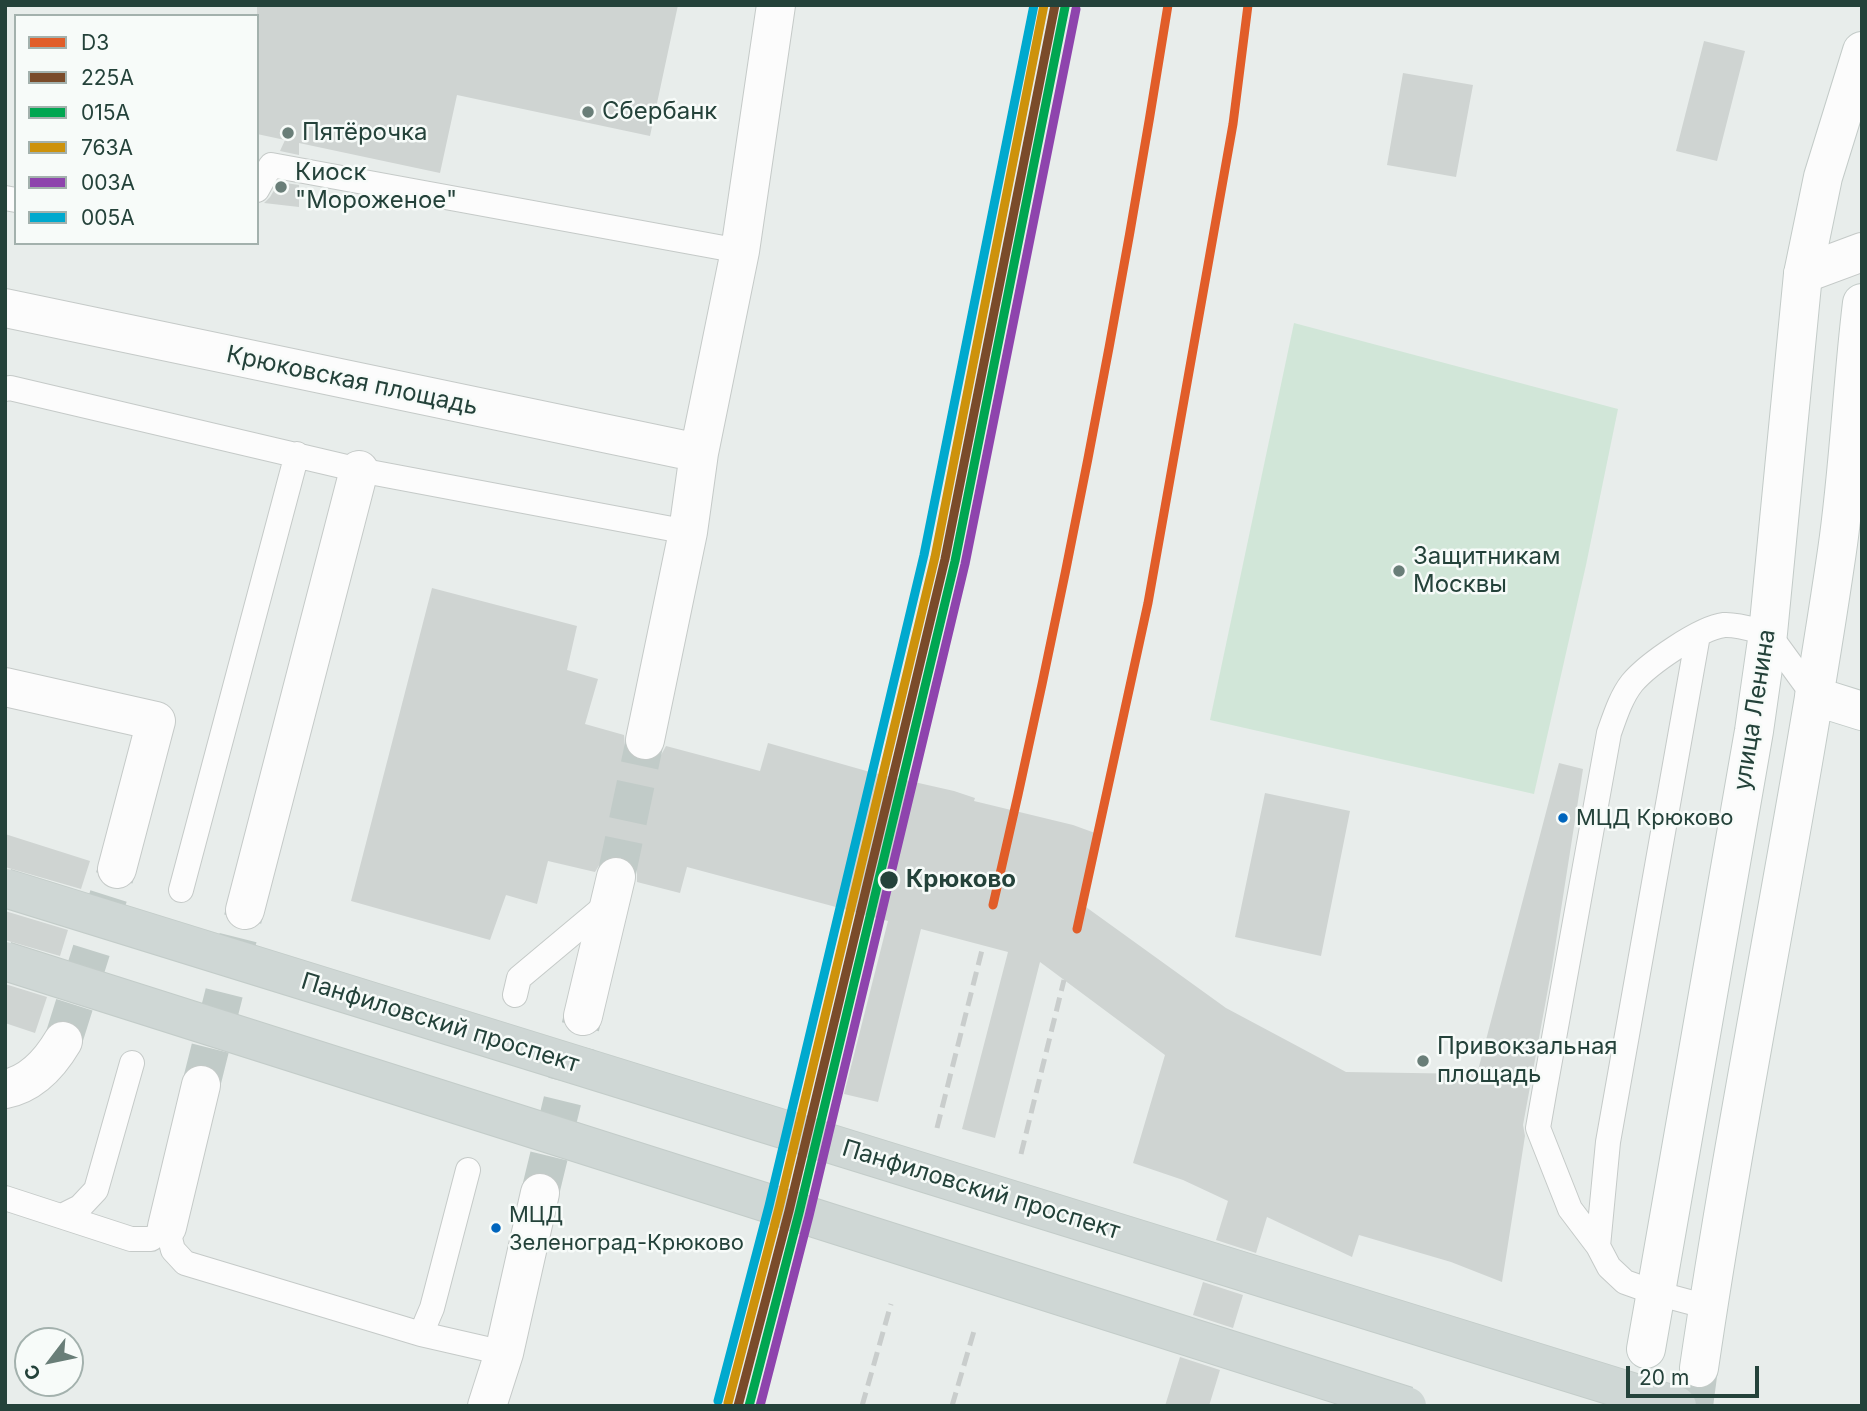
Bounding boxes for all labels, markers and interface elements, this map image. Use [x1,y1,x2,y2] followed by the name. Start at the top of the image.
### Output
[14,14,259,245] legend
[81,30,109,55] text: D3
[81,65,134,90] text: 225А
[602,98,717,126] place label: Сбербанк
[81,100,130,125] text: 015А
[580,104,596,120] marker: Сбербанк
[302,119,428,147] place label: Пятёрочка
[280,125,296,141] marker: Пятёрочка
[81,135,133,160] text: 763А
[295,159,457,215] place label: Киоск "Мороженое"
[81,170,135,195] text: 003А
[273,179,289,195] marker: Киоск "Мороженое"
[81,205,135,230] text: 005А
[224,340,480,422] street label: Крюковская площадь
[1413,543,1560,599] place label: Защитникам Москвы
[1391,563,1407,579] marker: Защитникам Москвы
[1728,627,1782,793] street label: улица Ленина
[1576,805,1734,831] place label: МЦД Крюково
[1556,811,1570,825] marker: МЦД Крюково
[906,866,1016,894] place label: Крюково
[878,869,900,891] marker: Крюково
[298,967,582,1079] street label: Панфиловский проспект
[1437,1033,1618,1089] place label: Привокзальная площадь
[1415,1053,1431,1069] marker: Привокзальная площадь
[839,1134,1123,1246] street label: Панфиловский проспект
[509,1202,744,1254] place label: МЦД Зеленоград-Крюково
[489,1221,503,1235] marker: МЦД Зеленоград-Крюково
[14,1327,84,1397] north arrow
[1629,1352,1762,1396] scale bar
[19,1360,46,1384] text: С
[1639,1365,1689,1390] text: 20 m

